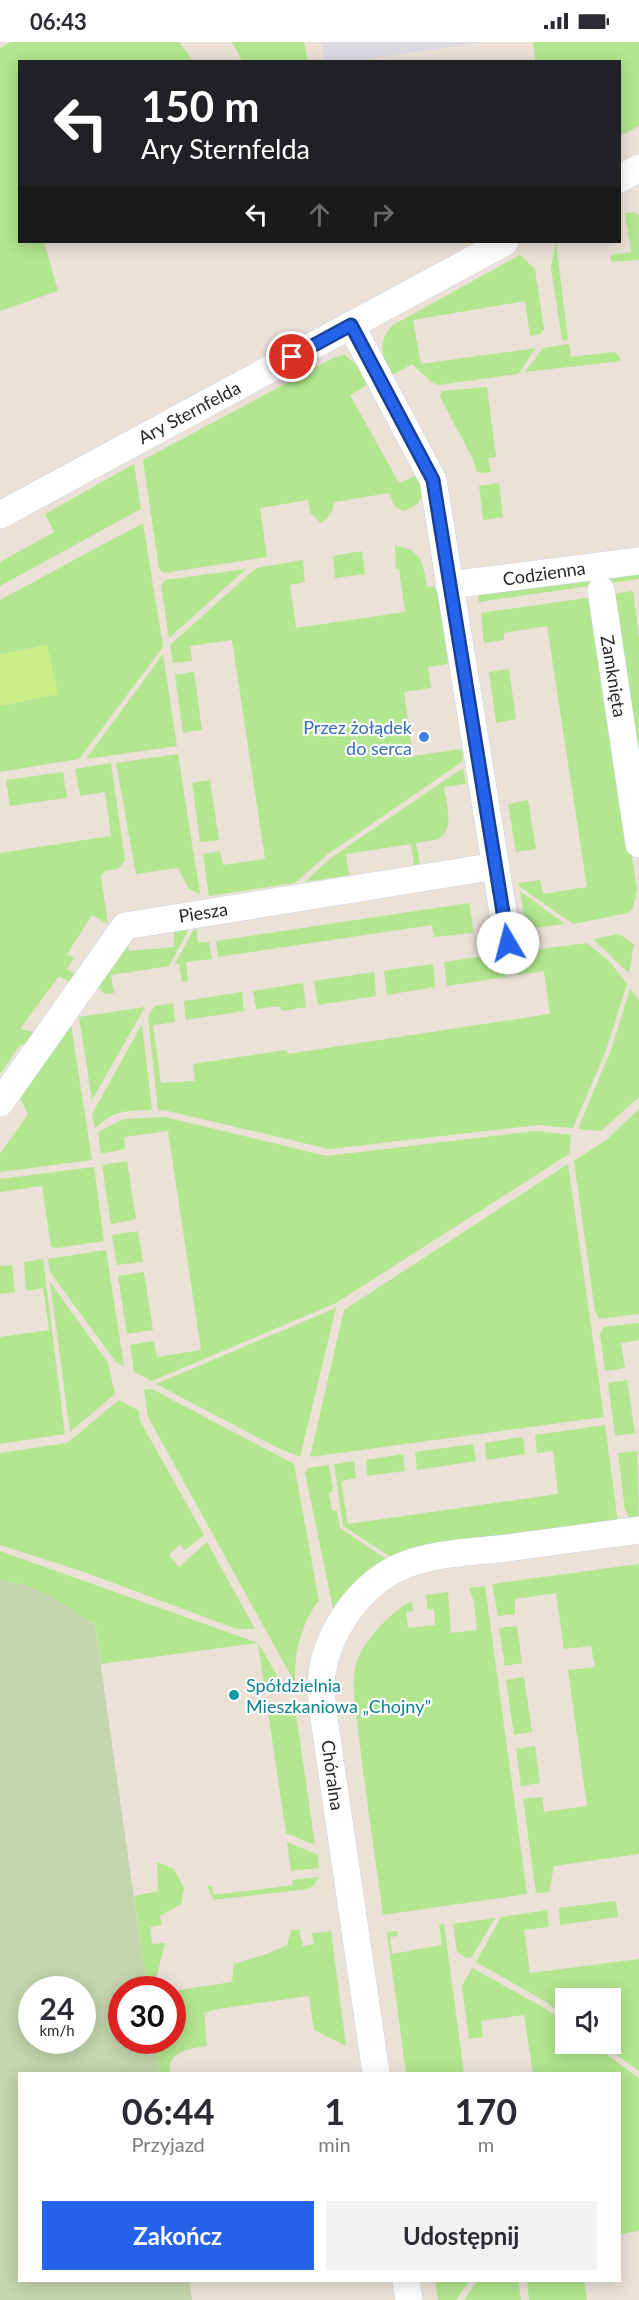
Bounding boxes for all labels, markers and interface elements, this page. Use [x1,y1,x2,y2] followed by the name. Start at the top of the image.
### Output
[30,8,87,35] text: 06:43
[141,81,259,131] text: 150 m
[42,84,120,162] icon: left
[141,132,310,165] text: Ary Sternfelda
[240,198,273,231] icon: left
[303,198,336,231] icon: ahead
[366,198,399,231] icon: right
[266,331,317,382] pin
[275,340,308,373] icon: arrive
[134,376,244,448] street label: Ary Sternfelda
[501,556,587,590] street label: Codzienna
[597,633,631,719] street label: Zamknięta
[303,716,413,759] place label: Przez żołądek do serca
[417,730,431,744] marker: Przez żołądek do serca
[177,897,229,927] street label: Piesza
[476,911,540,975] position arrow
[246,1674,431,1717] place label: Spółdzielnia Mieszkaniowa „Chojny”
[227,1688,241,1702] marker: Spółdzielnia Mieszkaniowa „Chojny”
[317,1738,349,1812] street label: Chóralna
[108,1976,186,2054] speed limit sign: 30
[555,1988,621,2054] map controls
[555,1988,621,2054] button: sound
[40,1990,74,2026] text: 24
[39,2021,75,2039] text: km/h
[122,2089,215,2133] text: 06:44
[324,2089,345,2133] text: 1
[455,2089,517,2133] text: 170
[132,2132,205,2156] text: Przyjazd
[318,2132,351,2156] text: min
[478,2132,494,2156] text: m
[42,2201,314,2270] button: Zakończ
[326,2201,597,2270] button: Udostępnij

